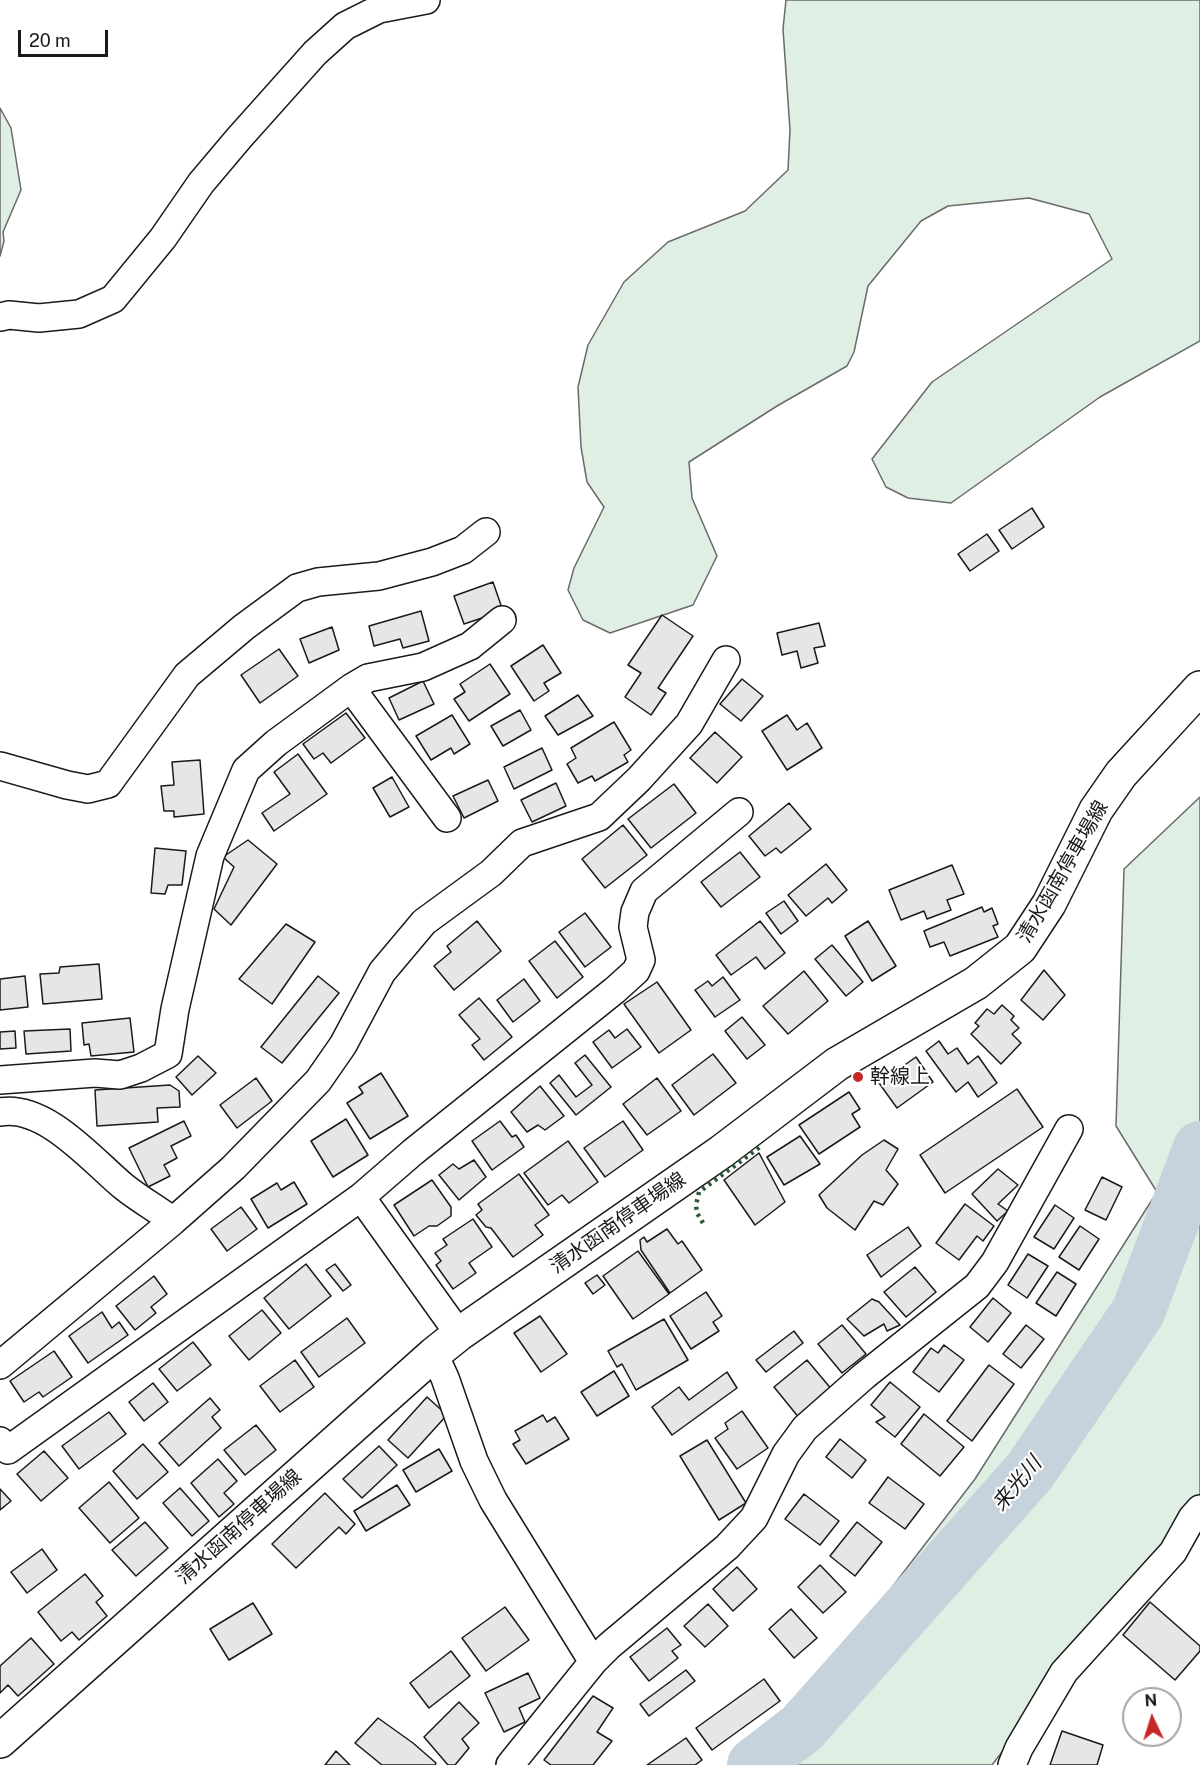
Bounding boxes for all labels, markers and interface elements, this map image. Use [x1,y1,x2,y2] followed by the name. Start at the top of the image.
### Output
[21,18,111,56] scale bar
[29,30,71,51] text: 20 m
[1013,797,1113,947] street label: 清水函南停車場線
[870,1065,930,1089] place label: 幹線上
[851,1070,865,1084] marker: 幹線上
[546,1167,690,1279] street label: 清水函南停車場線
[987,1452,1047,1516] water label: 来光川
[172,1465,306,1589] street label: 清水函南停車場線
[1122,1687,1182,1747] north arrow
[1144,1691,1158,1710] text: N

